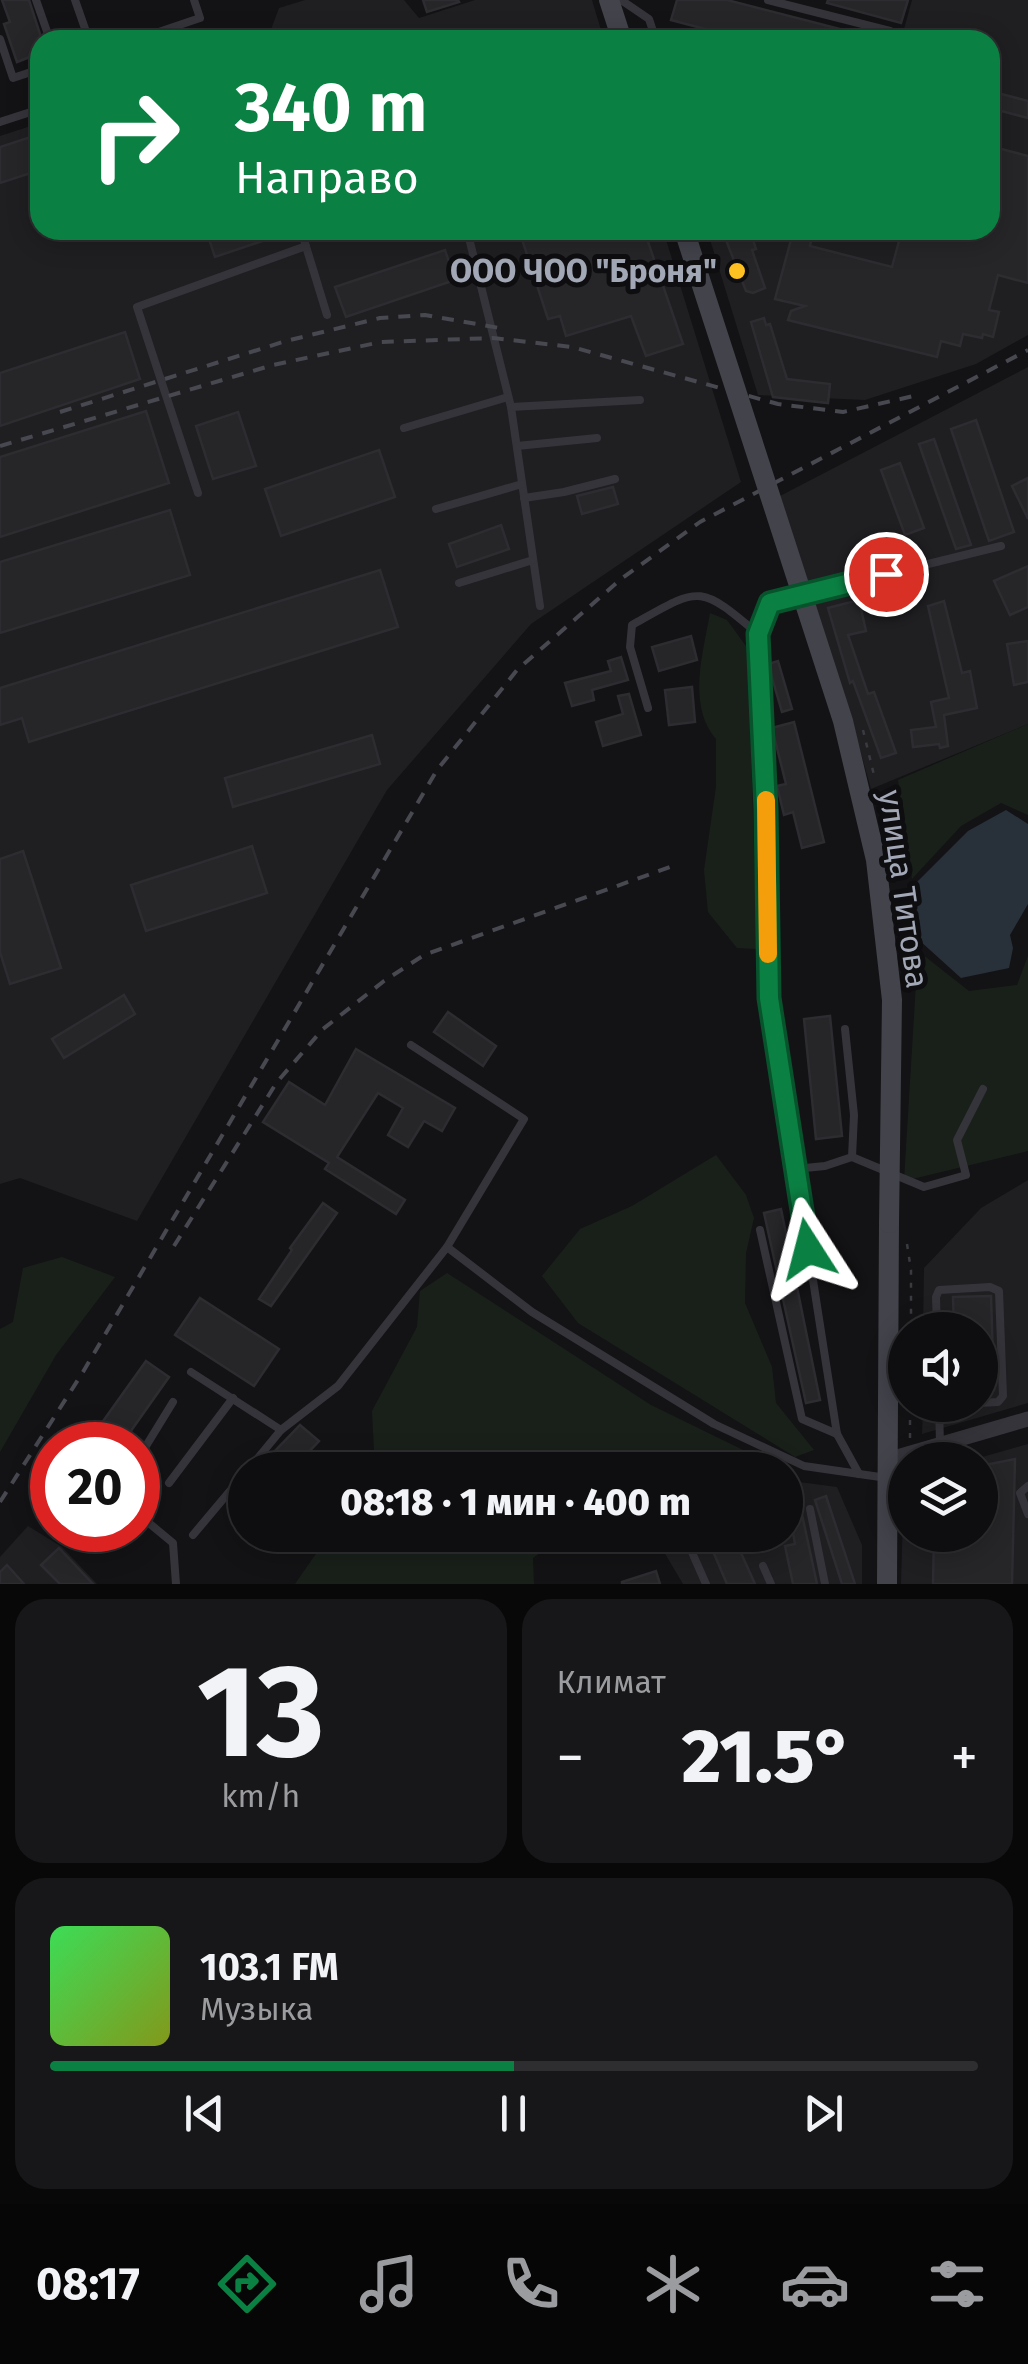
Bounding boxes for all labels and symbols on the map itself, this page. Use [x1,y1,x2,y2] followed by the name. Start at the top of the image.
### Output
[450,252,717,290] place label: ООО ЧОО "Броня"
[726,260,748,282] marker: ООО ЧОО "Броня"
[844,532,929,617] pin
[871,787,937,991] street label: улица Титова
[756,1197,860,1301] position arrow
[30,1422,160,1552] speed limit sign: 20

